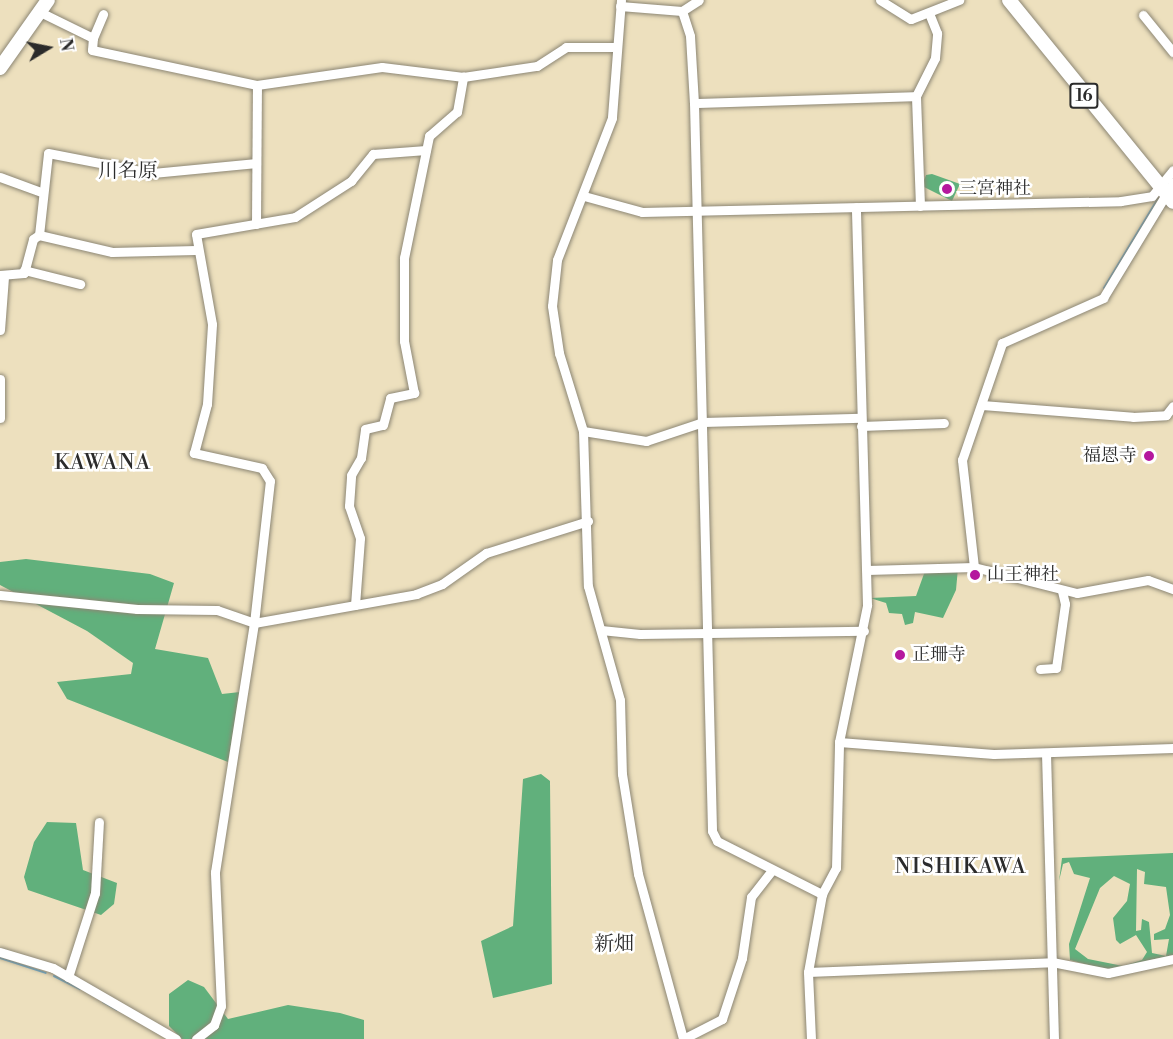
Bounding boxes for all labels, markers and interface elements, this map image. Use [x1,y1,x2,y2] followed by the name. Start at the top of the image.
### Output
[18,18,78,78] north arrow
[55,37,77,53] text: N
[1069,83,1099,109] road number: 16
[98,159,158,183] district label: 川名原
[959,178,1031,200] place label: 三宮神社
[940,182,954,196] marker: 三宮神社
[1083,445,1137,467] place label: 福恩寺
[1142,449,1156,463] marker: 福恩寺
[54,450,152,476] district label: KAWANA
[987,564,1059,586] place label: 山王神社
[968,568,982,582] marker: 山王神社
[912,644,966,666] place label: 正珊寺
[893,648,907,662] marker: 正珊寺
[895,854,1027,880] district label: NISHIKAWA
[594,932,634,956] district label: 新畑

